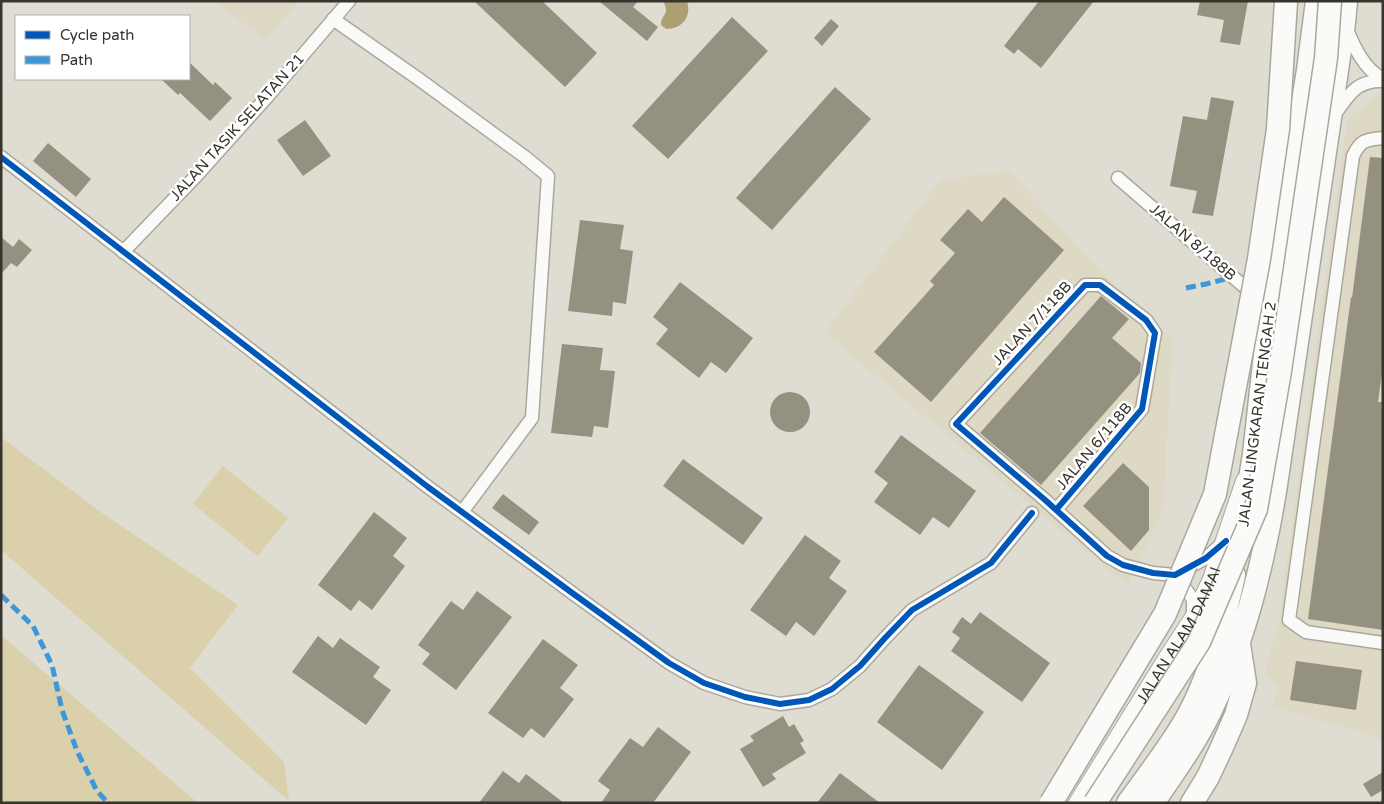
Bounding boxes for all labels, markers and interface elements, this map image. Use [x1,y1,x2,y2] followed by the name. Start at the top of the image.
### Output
[15,15,190,80] legend
[60,26,134,44] text: Cycle path
[166,50,308,204] street label: JALAN TASIK SELATAN 21
[60,51,93,69] text: Path
[1146,200,1240,284] street label: JALAN 8/188B
[989,277,1075,369] street label: JALAN 7/118B
[1234,300,1280,528] street label: JALAN LINGKARAN TENGAH 2
[1052,399,1136,493] street label: JALAN 6/118B
[1133,565,1224,707] street label: JALAN ALAM DAMAI

